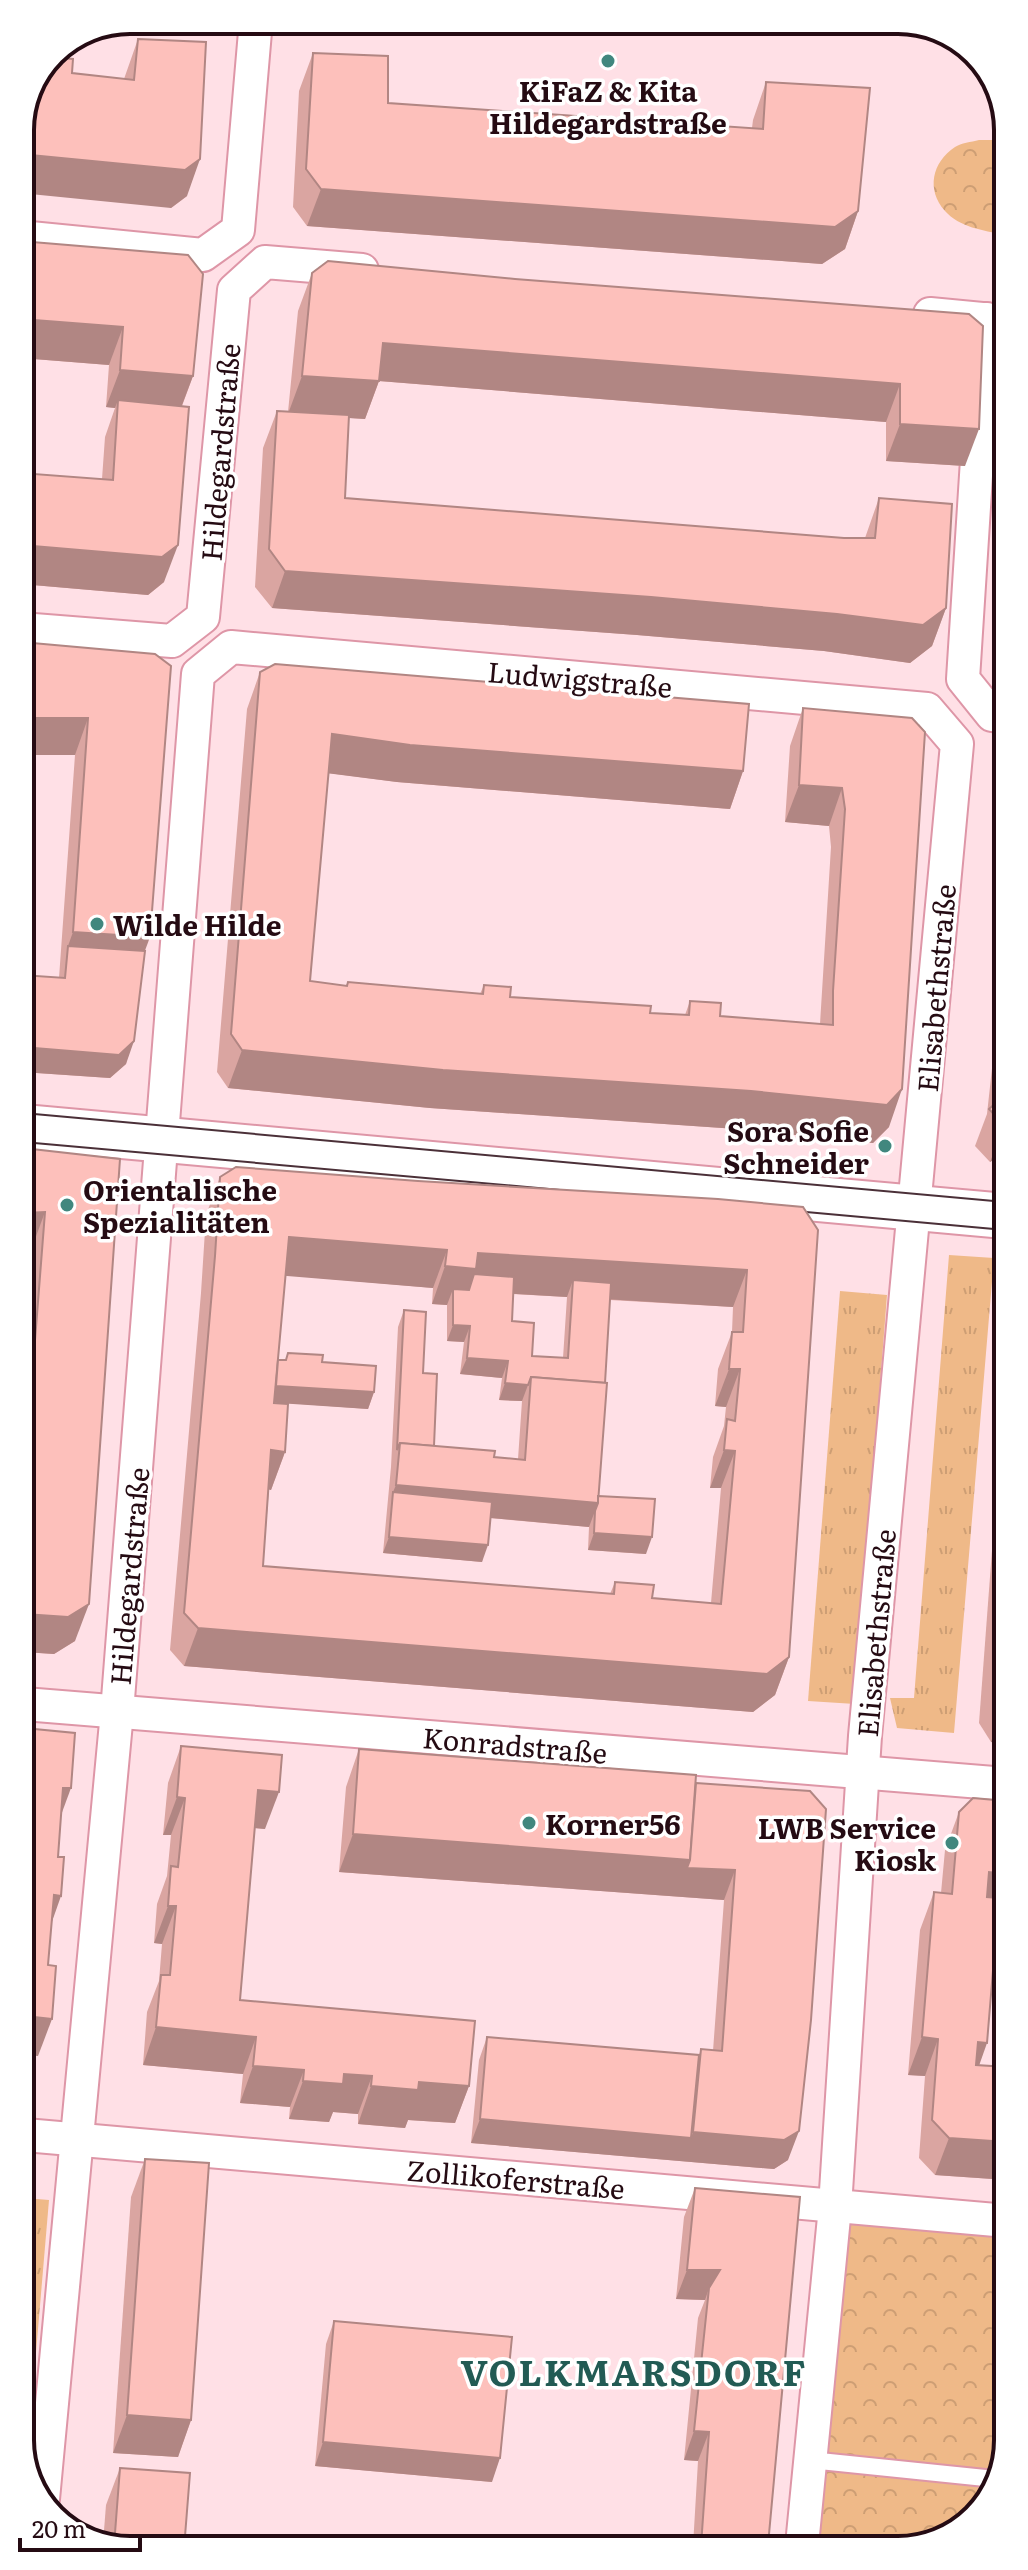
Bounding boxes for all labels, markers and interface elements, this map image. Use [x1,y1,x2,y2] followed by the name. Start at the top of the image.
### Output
[599,52,617,70] marker: KiFaZ & Kita Hildegardstraße
[489,69,727,143] place label: KiFaZ & Kita Hildegardstraße
[189,341,249,563] street label: Hildegardstraße
[486,649,674,707] street label: Ludwigstraße
[905,882,965,1094] street label: Elisabethstraße
[113,903,282,945] place label: Wilde Hilde
[88,915,106,933] marker: Wilde Hilde
[723,1109,869,1183] place label: Sora Sofie Schneider
[876,1137,894,1155] marker: Sora Sofie Schneider
[83,1168,277,1242] place label: Orientalische Spezialitäten
[58,1196,76,1214] marker: Orientalische Spezialitäten
[98,1465,158,1687] street label: Hildegardstraße
[845,1527,905,1739] street label: Elisabethstraße
[421,1715,609,1773] street label: Konradstraße
[545,1802,681,1844] place label: Korner56
[758,1806,936,1880] place label: LWB Service Kiosk
[520,1814,538,1832] marker: Korner56
[943,1834,961,1852] marker: LWB Service Kiosk
[405,2148,627,2208] street label: Zollikoferstraße
[460,2344,808,2397] district label: VOLKMARSDORF
[20,2502,140,2552] scale bar
[32,2510,86,2545] text: 20 m

